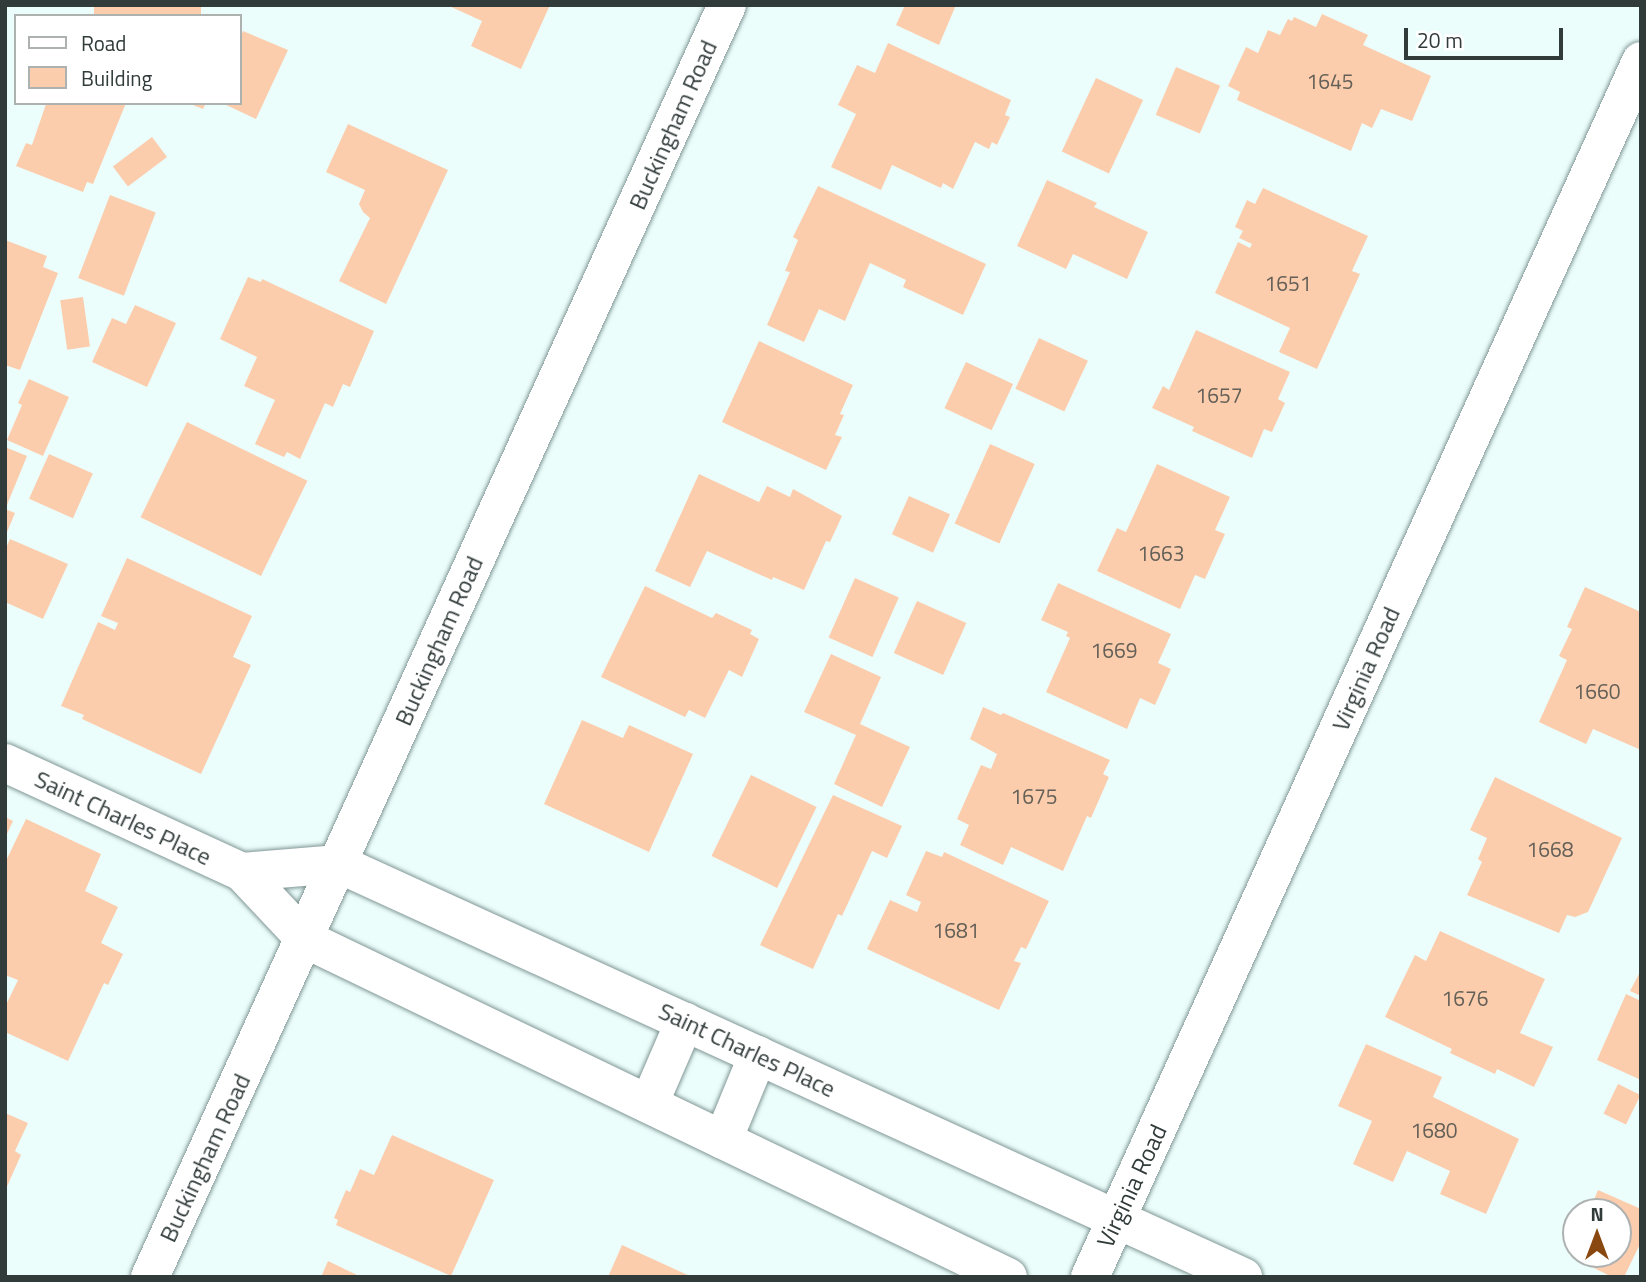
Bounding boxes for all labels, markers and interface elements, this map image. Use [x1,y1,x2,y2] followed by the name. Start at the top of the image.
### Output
[14,14,242,105] legend
[1408,14,1567,58] scale bar
[1417,24,1463,56] text: 20 m
[81,27,126,59] text: Road
[623,36,723,214] street label: Buckingham Road
[81,62,152,94] text: Building
[1306,68,1354,94] house number: 1645
[1264,270,1312,296] house number: 1651
[1195,382,1243,408] house number: 1657
[1137,540,1185,566] house number: 1663
[389,552,489,730] street label: Buckingham Road
[1326,603,1406,735] street label: Virginia Road
[1090,637,1138,663] house number: 1669
[1573,678,1621,704] house number: 1660
[30,764,216,872] street label: Saint Charles Place
[1010,783,1058,809] house number: 1675
[1526,836,1574,862] house number: 1668
[932,917,980,943] house number: 1681
[1441,985,1489,1011] house number: 1676
[654,996,840,1104] street label: Saint Charles Place
[153,1069,257,1247] street label: Buckingham Road
[1410,1117,1458,1143] house number: 1680
[1091,1120,1173,1252] street label: Virginia Road
[1562,1198,1632,1268] north arrow
[1590,1199,1604,1228] text: N

